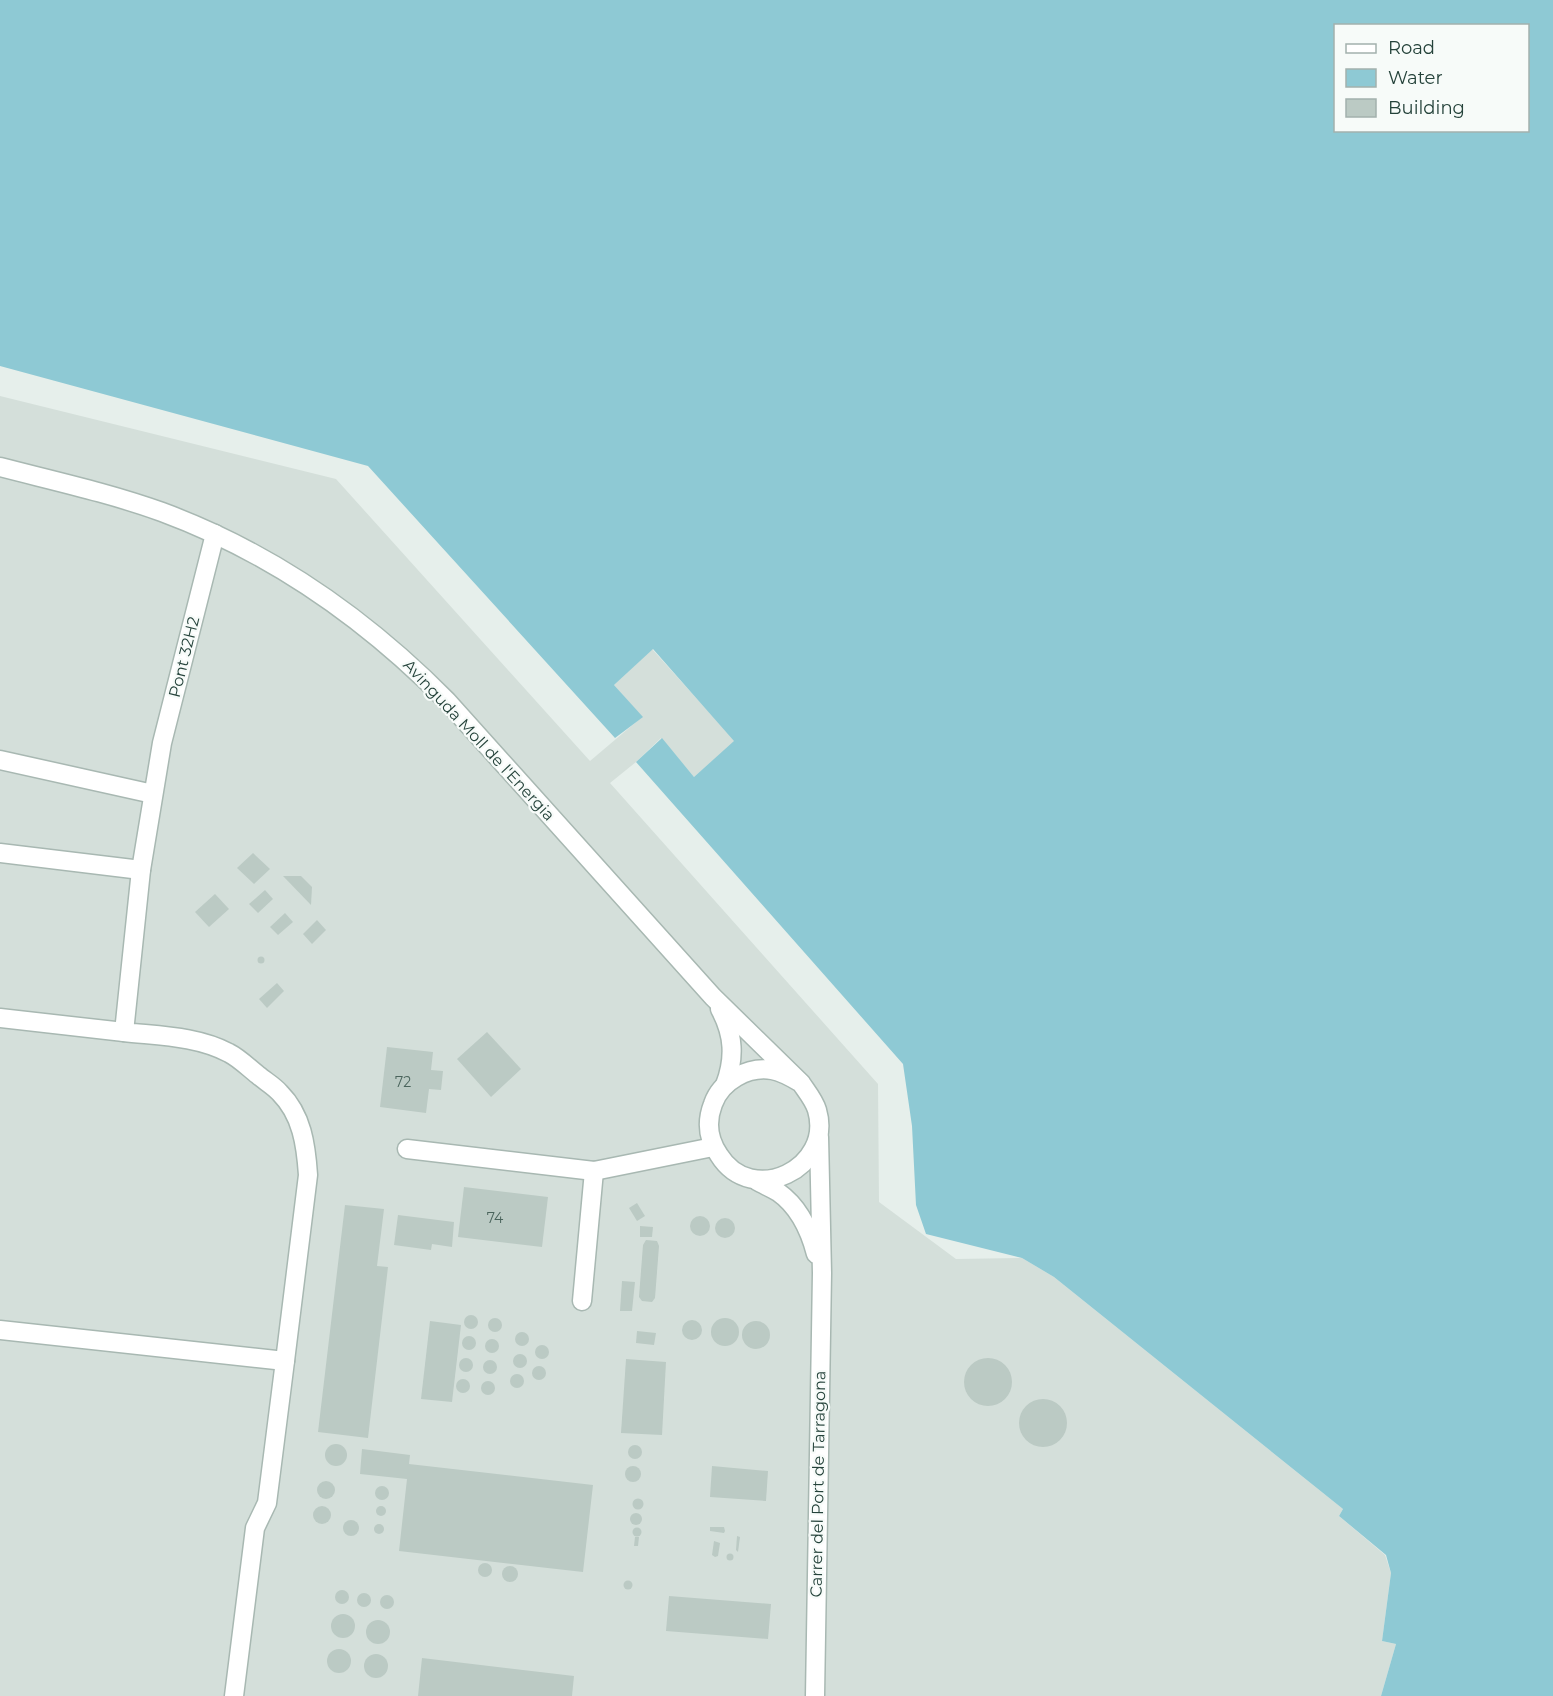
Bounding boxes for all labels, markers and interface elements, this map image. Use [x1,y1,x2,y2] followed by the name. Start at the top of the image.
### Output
[1334,24,1529,132] legend
[1388,37,1435,59] text: Road
[1388,67,1443,89] text: Water
[1388,97,1465,119] text: Building
[165,614,203,700] street label: Pont 32H2
[399,655,559,825] street label: Avinguda Moll de l'Energia
[395,1073,411,1091] house number: 72
[487,1209,504,1227] house number: 74
[807,1370,829,1598] street label: Carrer del Port de Tarragona

